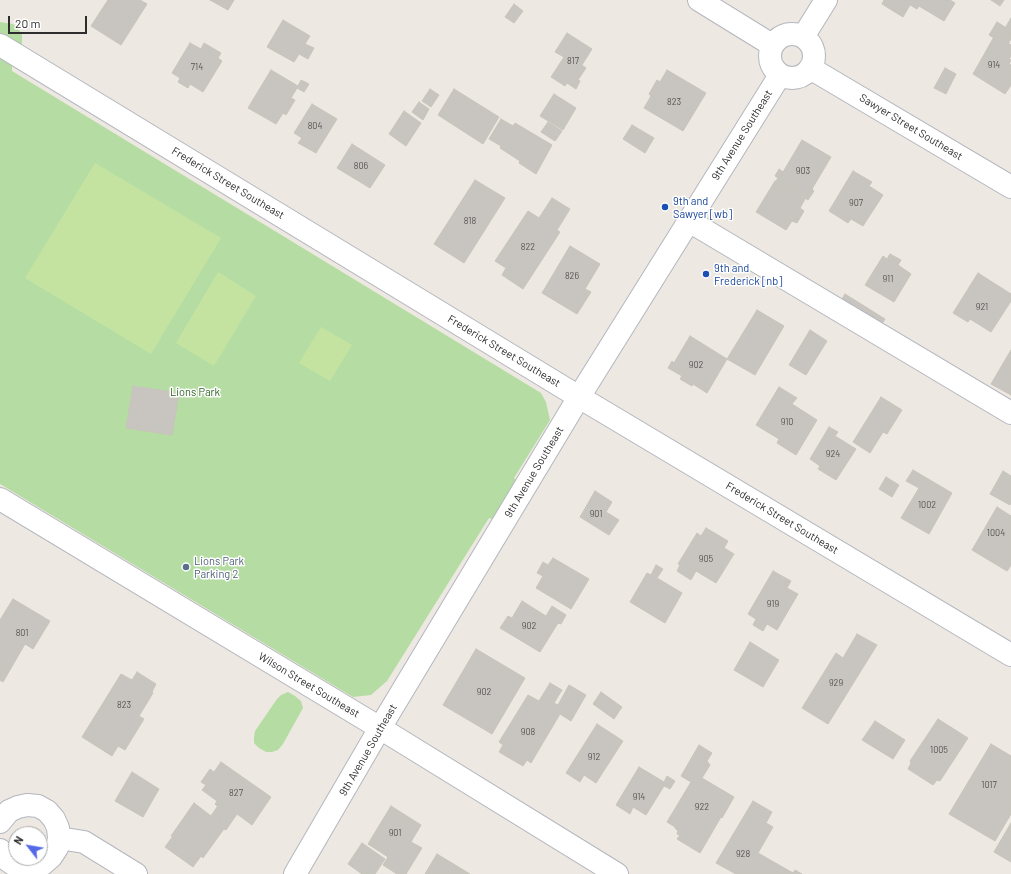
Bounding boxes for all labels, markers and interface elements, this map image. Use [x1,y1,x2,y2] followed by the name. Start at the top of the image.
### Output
[10,8,89,34] scale bar
[15,16,41,30] text: 20 m
[567,56,579,66] house number: 817
[988,60,1000,70] house number: 914
[191,62,203,72] house number: 714
[709,87,775,183] street label: 9th Avenue Southeast
[857,91,965,163] street label: Sawyer Street Southeast
[667,97,681,107] house number: 823
[308,121,322,131] house number: 804
[169,144,287,222] street label: Frederick Street Southeast
[354,161,368,171] house number: 806
[796,166,810,176] house number: 903
[673,194,732,220] place label: 9th and Sawyer [wb]
[849,198,863,208] house number: 907
[660,202,670,212] marker: 9th and Sawyer [wb]
[464,216,476,226] house number: 818
[521,242,535,252] house number: 822
[714,261,782,287] place label: 9th and Frederick [nb]
[701,269,711,279] marker: 9th and Frederick [nb]
[565,271,579,281] house number: 826
[883,274,893,284] house number: 911
[976,302,988,312] house number: 921
[445,312,563,390] street label: Frederick Street Southeast
[689,360,703,370] house number: 902
[170,385,220,399] park label: Lions Park
[781,417,793,427] house number: 910
[502,424,566,520] street label: 9th Avenue Southeast
[826,449,840,459] house number: 924
[723,479,841,557] street label: Frederick Street Southeast
[918,500,936,510] house number: 1002
[590,509,602,519] house number: 901
[987,528,1005,538] house number: 1004
[194,554,244,580] place label: Lions Park Parking 2
[699,554,713,564] house number: 905
[181,562,191,572] marker: Lions Park Parking 2
[767,599,779,609] house number: 919
[522,621,536,631] house number: 902
[16,628,28,638] house number: 801
[256,650,362,720] street label: Wilson Street Southeast
[829,678,843,688] house number: 929
[477,687,491,697] house number: 902
[117,700,131,710] house number: 823
[336,702,400,798] street label: 9th Avenue Southeast
[521,727,535,737] house number: 908
[930,745,948,755] house number: 1005
[588,752,600,762] house number: 912
[981,780,997,790] house number: 1017
[229,788,243,798] house number: 827
[633,792,645,802] house number: 914
[695,802,709,812] house number: 922
[8,826,48,866] north arrow
[389,828,401,838] house number: 901
[11,834,26,847] text: N
[736,849,750,859] house number: 928

